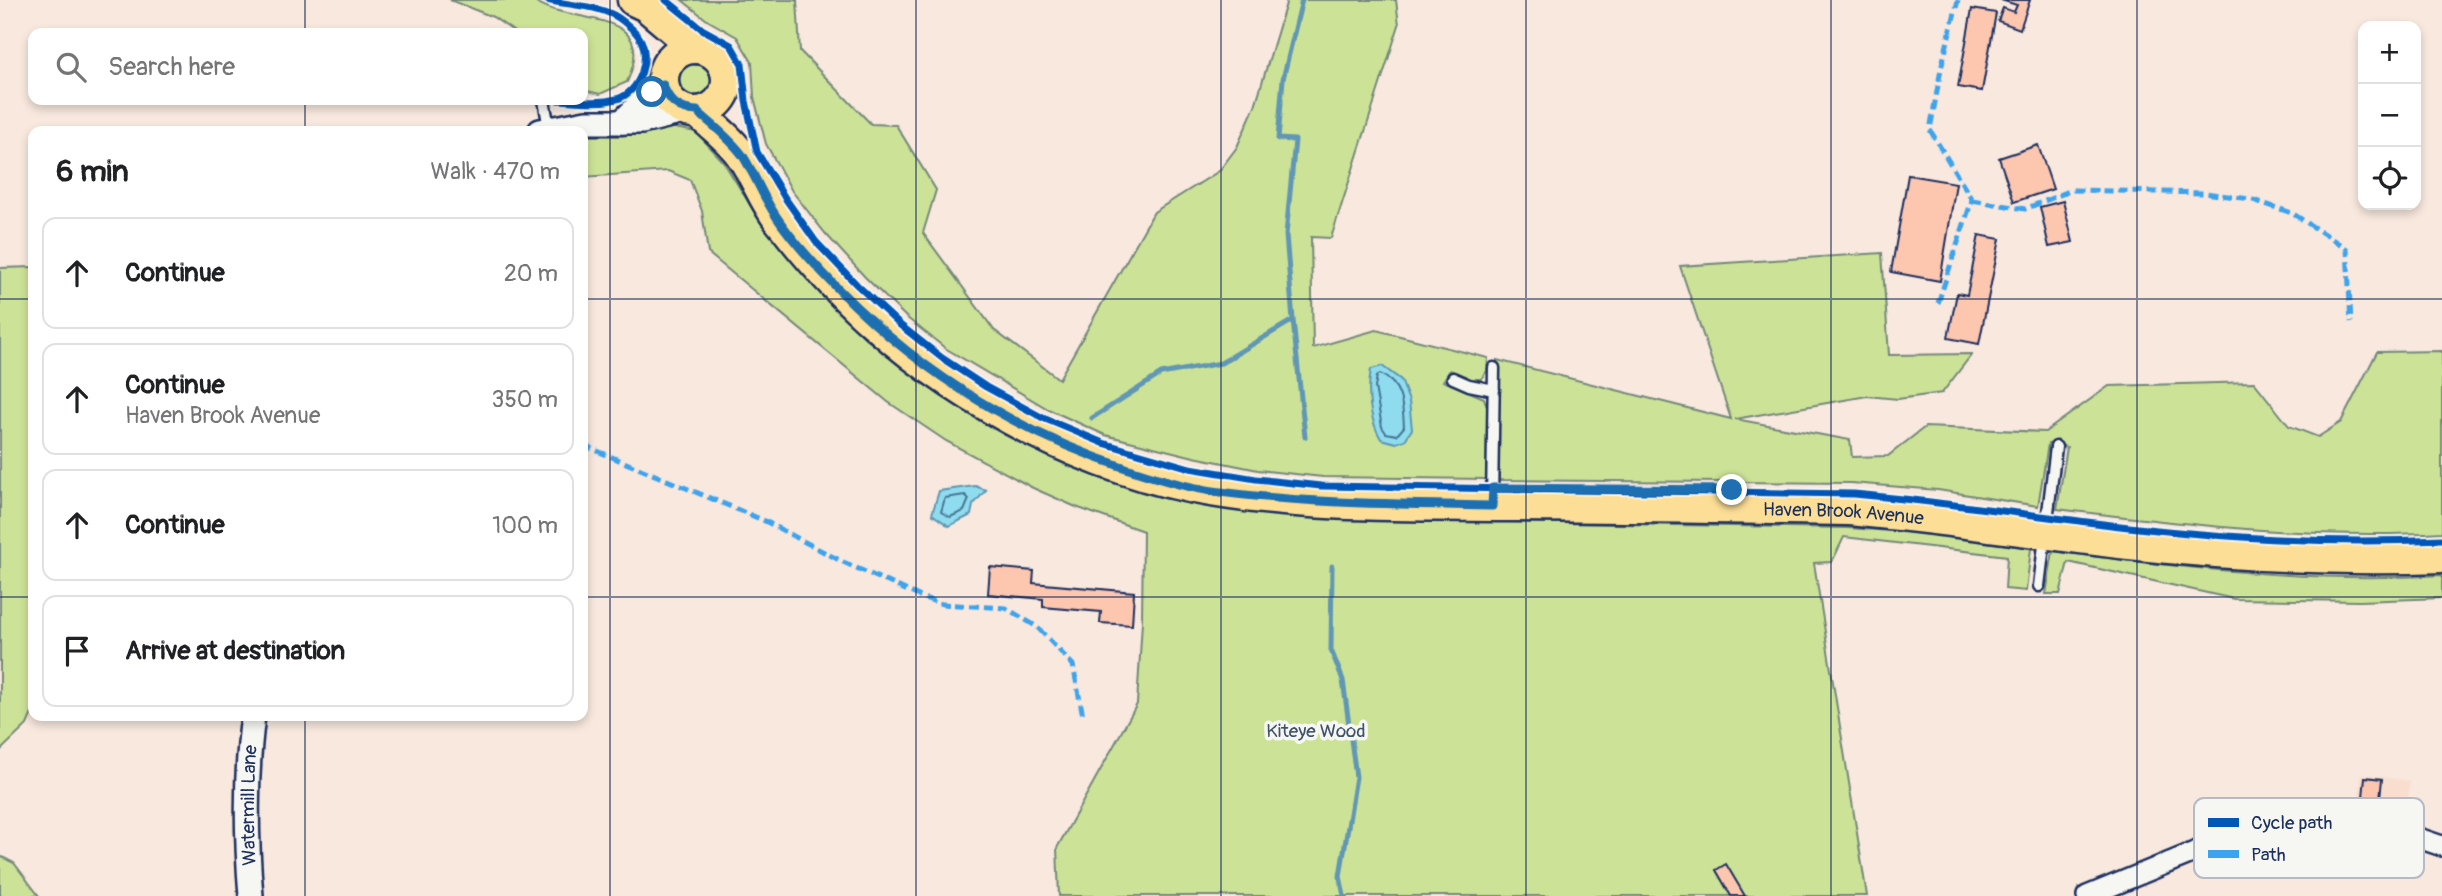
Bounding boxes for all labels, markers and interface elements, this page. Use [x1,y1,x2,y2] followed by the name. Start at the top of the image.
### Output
[2358,21,2421,210] map controls
[2358,21,2421,84] button: +
[28,28,588,105] search box
[52,48,90,86] icon: search
[108,51,235,83] text: Search here
[636,76,667,107] route start
[2358,84,2421,147] button: −
[2358,147,2421,210] button: locate
[56,153,129,190] text: 6 min
[431,157,560,186] text: Walk · 470 m
[58,254,96,292] icon: ahead
[125,257,225,289] text: Continue
[504,259,558,288] text: 20 m
[125,369,225,401] text: Continue
[58,380,96,418] icon: ahead
[492,385,558,414] text: 350 m
[125,401,320,430] text: Haven Brook Avenue
[1716,474,1747,505] route end
[1763,498,1926,531] street label: Haven Brook Avenue
[58,506,96,544] icon: ahead
[125,509,225,541] text: Continue
[492,511,558,540] text: 100 m
[58,632,96,670] icon: arrive
[125,635,345,667] text: Arrive at destination
[1266,719,1366,743] park label: Kiteye Wood
[236,743,263,866] street label: Watermill Lane
[2194,798,2424,878] legend
[2251,811,2332,835] text: Cycle path
[2251,843,2286,867] text: Path

